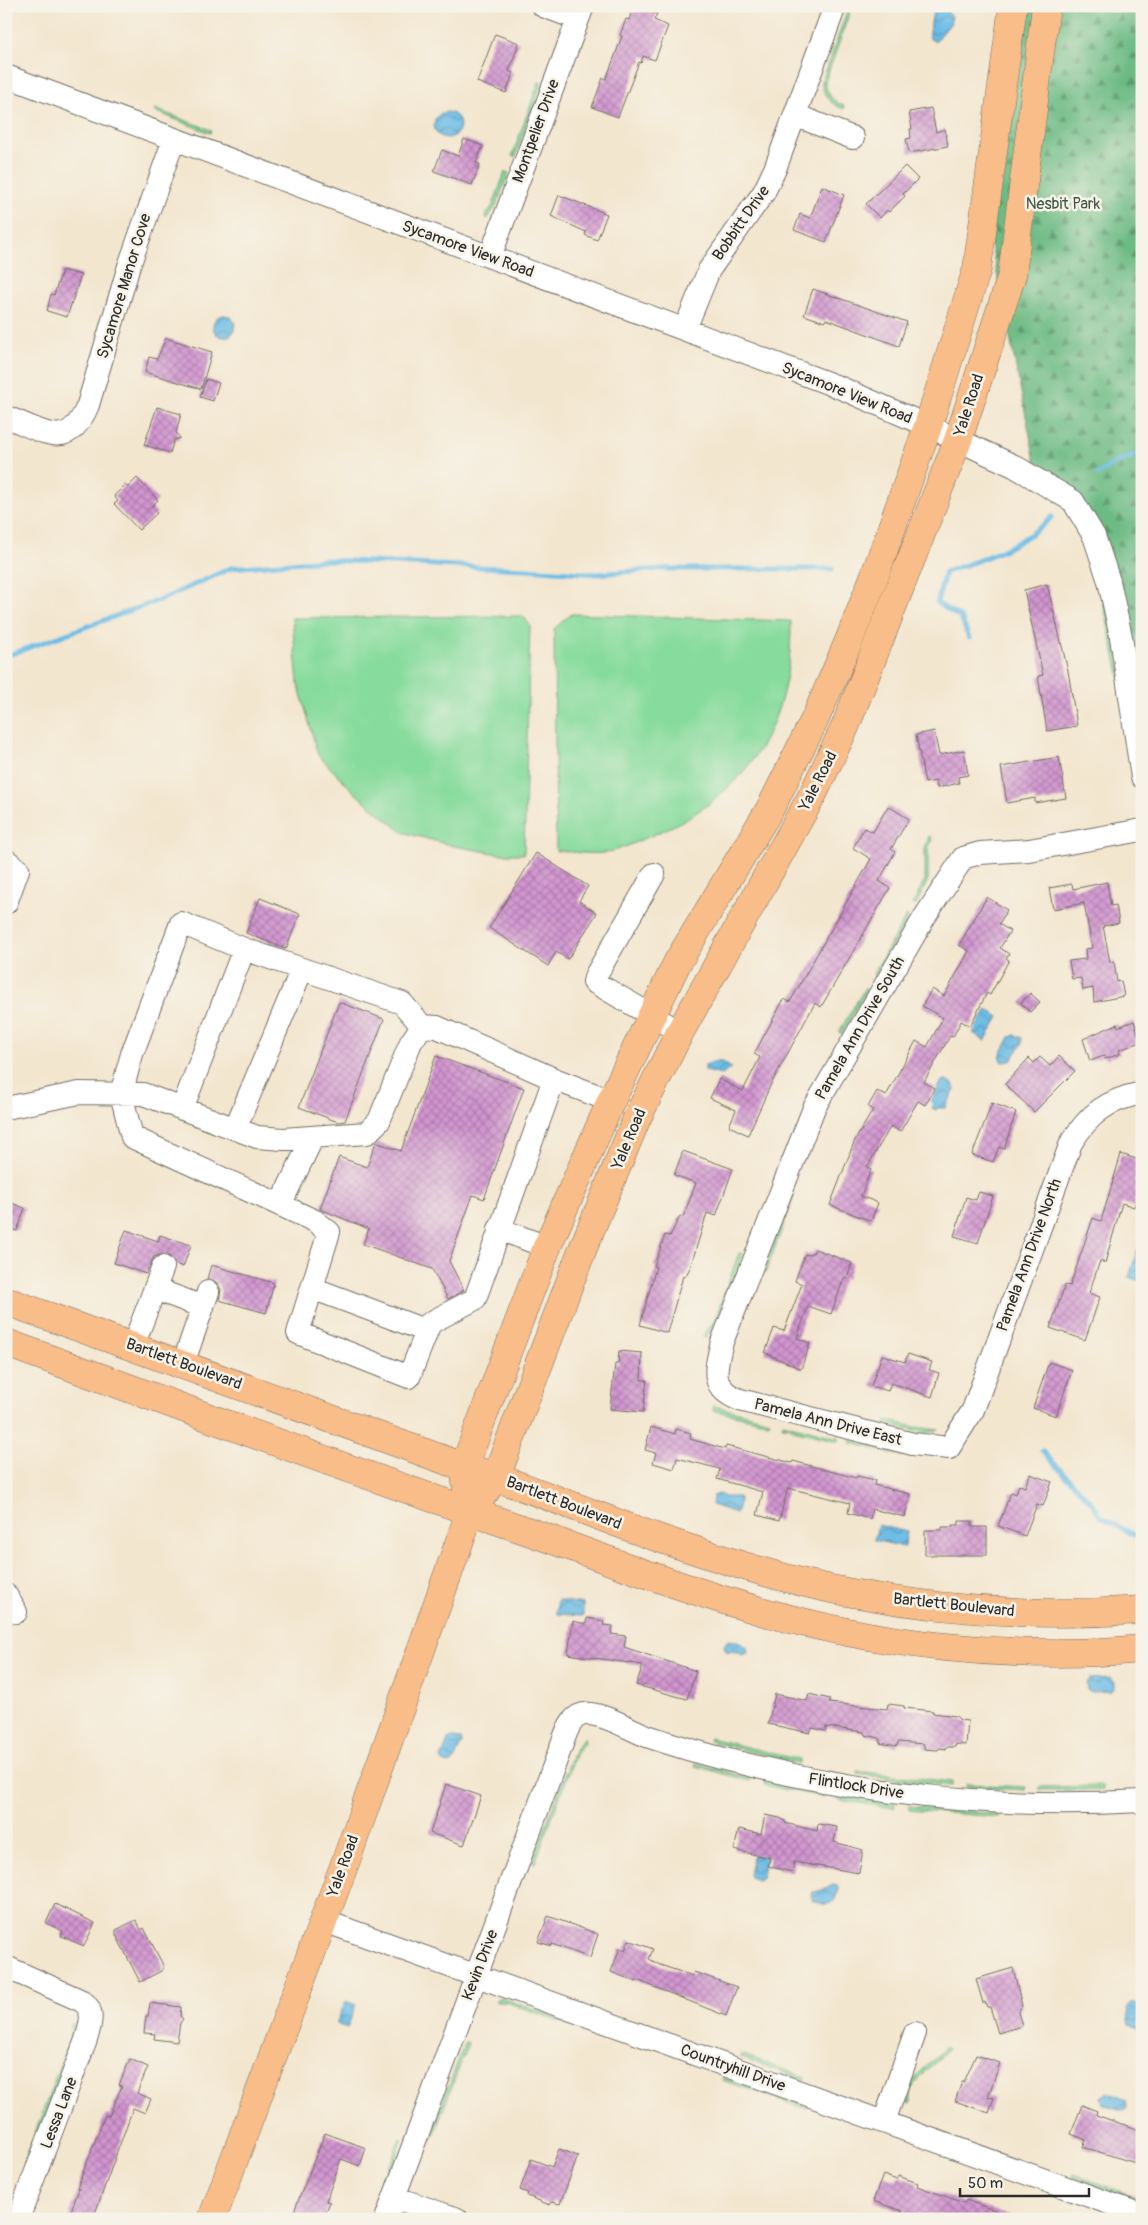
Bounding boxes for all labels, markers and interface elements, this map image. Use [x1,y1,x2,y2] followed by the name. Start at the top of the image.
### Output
[508,76,564,185] street label: Montpelier Drive
[708,182,774,264] street label: Bobbitt Drive
[1026,194,1101,214] park label: Nesbit Park
[92,211,156,361] street label: Sycamore Manor Cove
[399,216,537,282] street label: Sycamore View Road
[779,358,915,428] street label: Sycamore View Road
[949,371,988,440] street label: Yale Road
[794,748,842,815] street label: Yale Road
[811,953,909,1103] street label: Pamela Ann Drive South
[607,1105,651,1173] street label: Yale Road
[992,1176,1066,1334] street label: Pamela Ann Drive North
[123,1334,245,1394] street label: Bartlett Boulevard
[752,1394,904,1450] street label: Pamela Ann Drive East
[503,1472,625,1534] street label: Bartlett Boulevard
[892,1589,1016,1621] street label: Bartlett Boulevard
[807,1769,905,1803] street label: Flintlock Drive
[322,1832,363,1901] street label: Yale Road
[457,1927,503,2003] street label: Kevin Drive
[678,2040,788,2096] street label: Countryhill Drive
[36,2074,82,2152] street label: Lessa Lane
[960,2165,1089,2197] scale bar
[968,2174,1003,2193] text: 50 m

